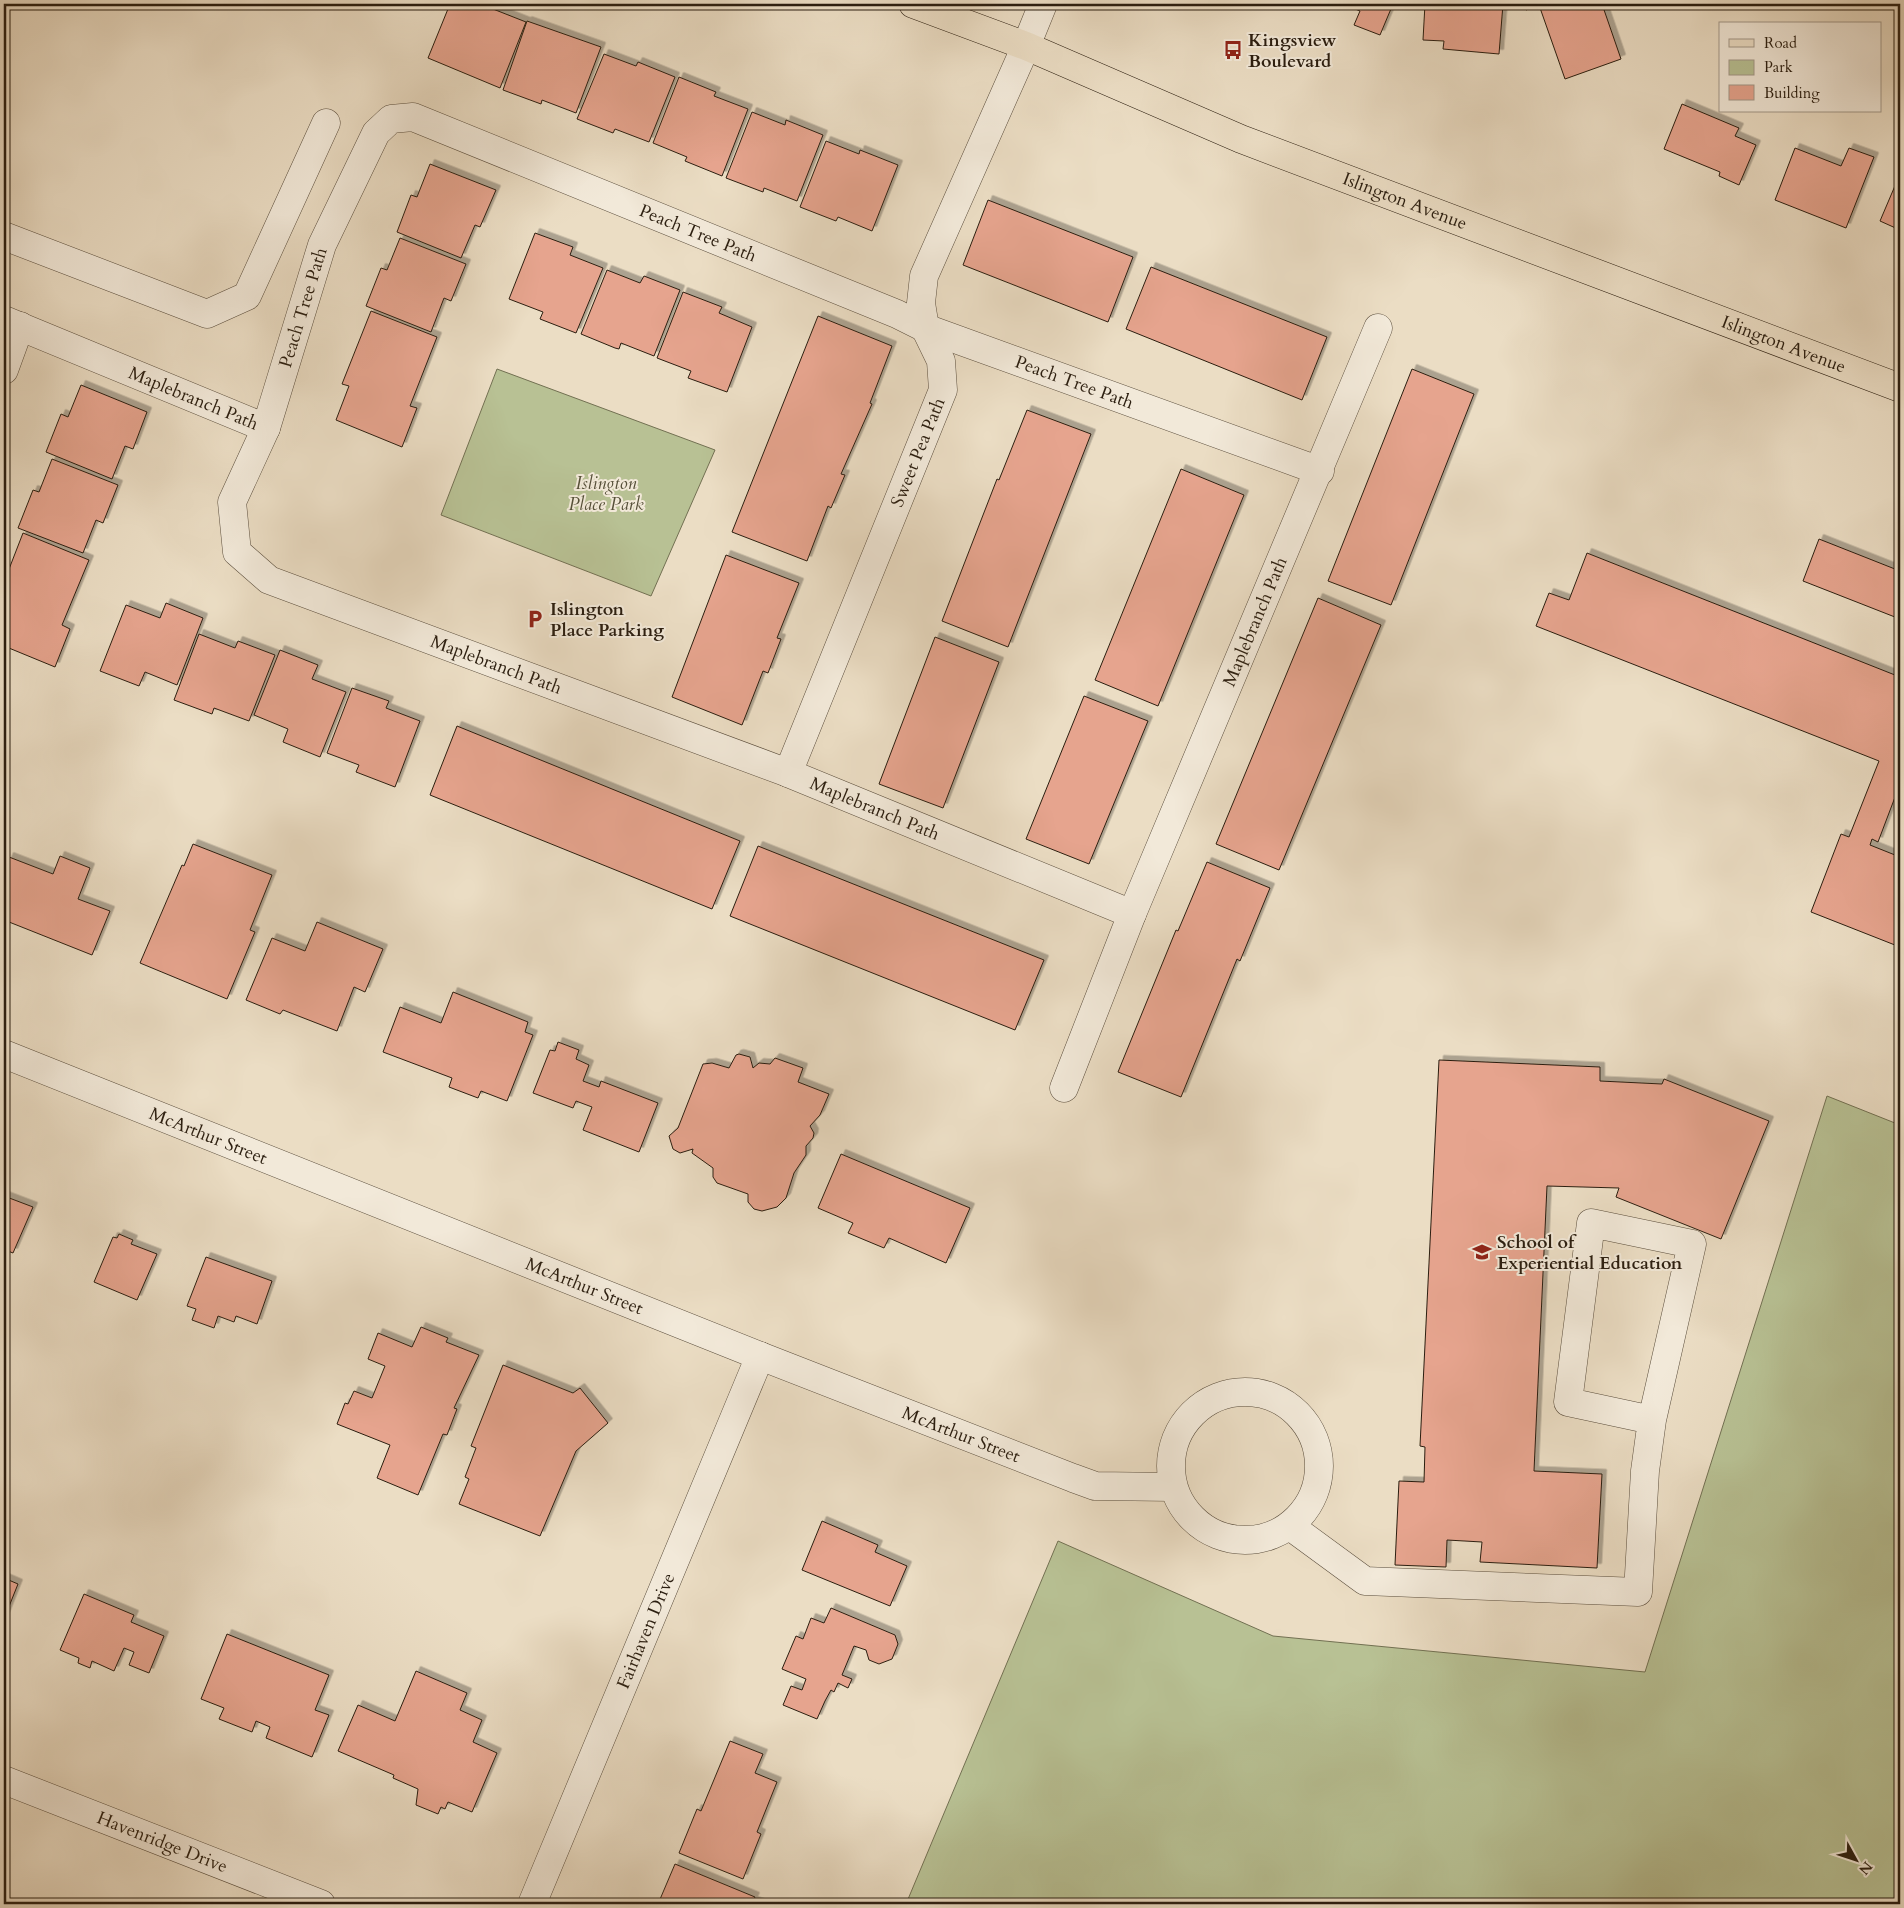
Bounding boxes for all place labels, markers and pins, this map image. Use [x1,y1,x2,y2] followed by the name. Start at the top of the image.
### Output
[1248,28,1337,74] place label: Kingsview Boulevard
[1222,39,1244,61] bus stop icon: Kingsview Boulevard
[550,597,664,643] place label: Islington Place Parking
[524,608,546,630] parking icon: Islington Place Parking
[1497,1230,1683,1276] place label: School of Experiential Education
[1471,1241,1493,1263] school or university icon: School of Experiential Education

